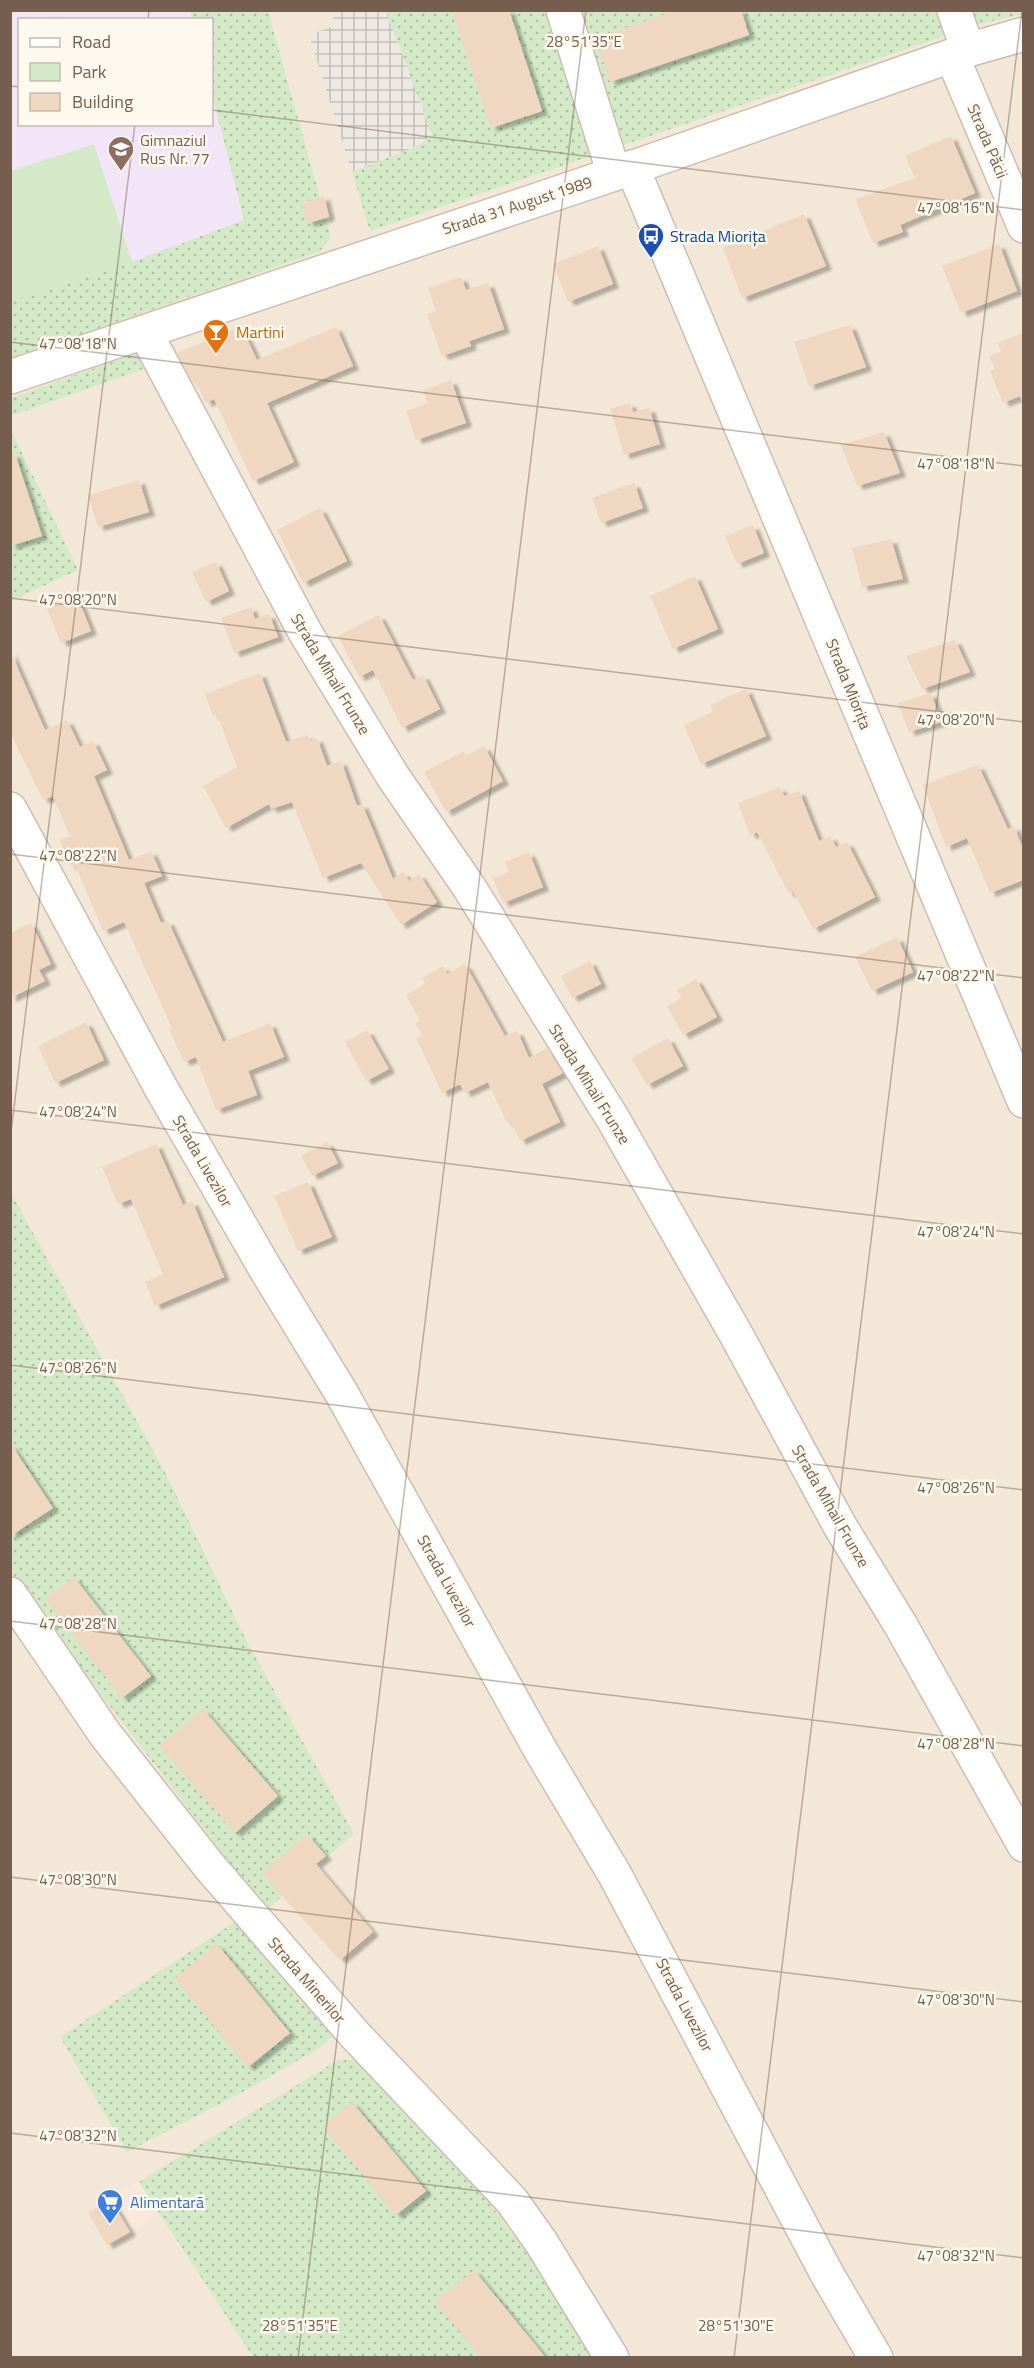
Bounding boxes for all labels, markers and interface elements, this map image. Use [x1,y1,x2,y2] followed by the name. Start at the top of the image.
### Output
[18,18,213,126] legend
[72,28,111,55] text: Road
[546,30,622,53] text: 28°51'35"E
[72,58,107,85] text: Park
[72,88,133,115] text: Building
[961,100,1015,182] street label: Strada Păcii
[140,128,210,170] place label: Gimnaziul Rus Nr. 77
[106,134,136,172] school or university icon: Gimnaziul Rus Nr. 77
[439,169,595,241] street label: Strada 31 August 1989
[917,196,995,219] text: 47°08'16"N
[636,221,666,259] bus stop icon: Strada Miorița
[670,224,766,248] place label: Strada Miorița
[201,317,231,355] bar icon: Martini
[236,320,284,344] place label: Martini
[39,332,117,355] text: 47°08'18"N
[917,452,995,475] text: 47°08'18"N
[39,588,117,611] text: 47°08'20"N
[285,609,377,739] street label: Strada Mihail Frunze
[820,635,878,733] street label: Strada Miorița
[917,708,995,731] text: 47°08'20"N
[39,844,117,867] text: 47°08'22"N
[917,964,995,987] text: 47°08'22"N
[543,1019,637,1149] street label: Strada Mihail Frunze
[39,1100,117,1123] text: 47°08'24"N
[167,1110,239,1212] street label: Strada Livezilor
[917,1220,995,1243] text: 47°08'24"N
[39,1356,117,1379] text: 47°08'26"N
[786,1440,876,1572] street label: Strada Mihail Frunze
[917,1476,995,1499] text: 47°08'26"N
[412,1530,483,1632] street label: Strada Livezilor
[39,1612,117,1635] text: 47°08'28"N
[917,1732,995,1755] text: 47°08'28"N
[39,1868,117,1891] text: 47°08'30"N
[263,1931,352,2029] street label: Strada Minerilor
[650,1954,720,2056] street label: Strada Livezilor
[917,1988,995,2011] text: 47°08'30"N
[39,2124,117,2147] text: 47°08'32"N
[95,2187,125,2225] supermarket icon: Alimentară
[130,2190,204,2214] place label: Alimentară
[917,2244,995,2267] text: 47°08'32"N
[262,2314,338,2337] text: 28°51'35"E
[698,2314,774,2337] text: 28°51'30"E

